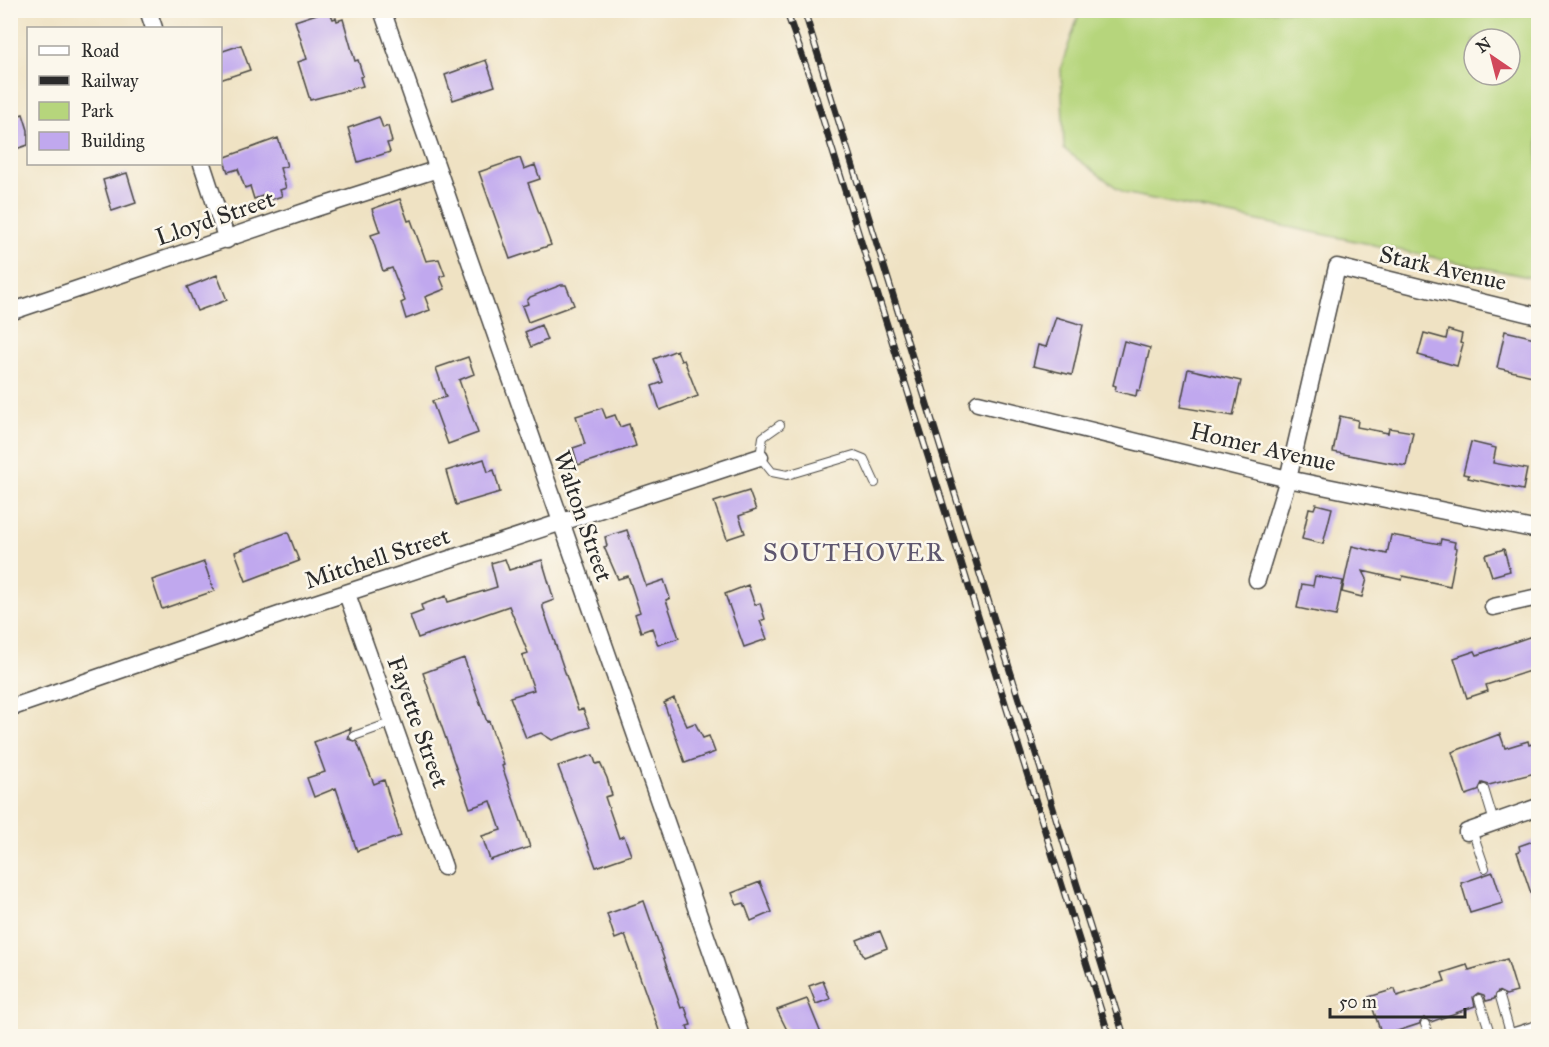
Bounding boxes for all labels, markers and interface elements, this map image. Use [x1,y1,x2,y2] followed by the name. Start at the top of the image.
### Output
[27,27,222,165] legend
[1462,27,1522,87] north arrow
[1473,33,1495,57] text: N
[81,40,119,62] text: Road
[81,70,139,92] text: Railway
[81,100,114,122] text: Park
[81,130,145,153] text: Building
[151,183,279,252] street label: Lloyd Street
[1376,239,1510,297] street label: Stark Avenue
[1187,416,1339,478] street label: Homer Avenue
[547,446,620,586] street label: Walton Street
[301,520,454,596] street label: Mitchell Street
[763,536,945,568] district label: SOUTHOVER
[380,652,456,792] street label: Fayette Street
[1330,981,1465,1019] scale bar
[1339,991,1377,1013] text: 50 m

